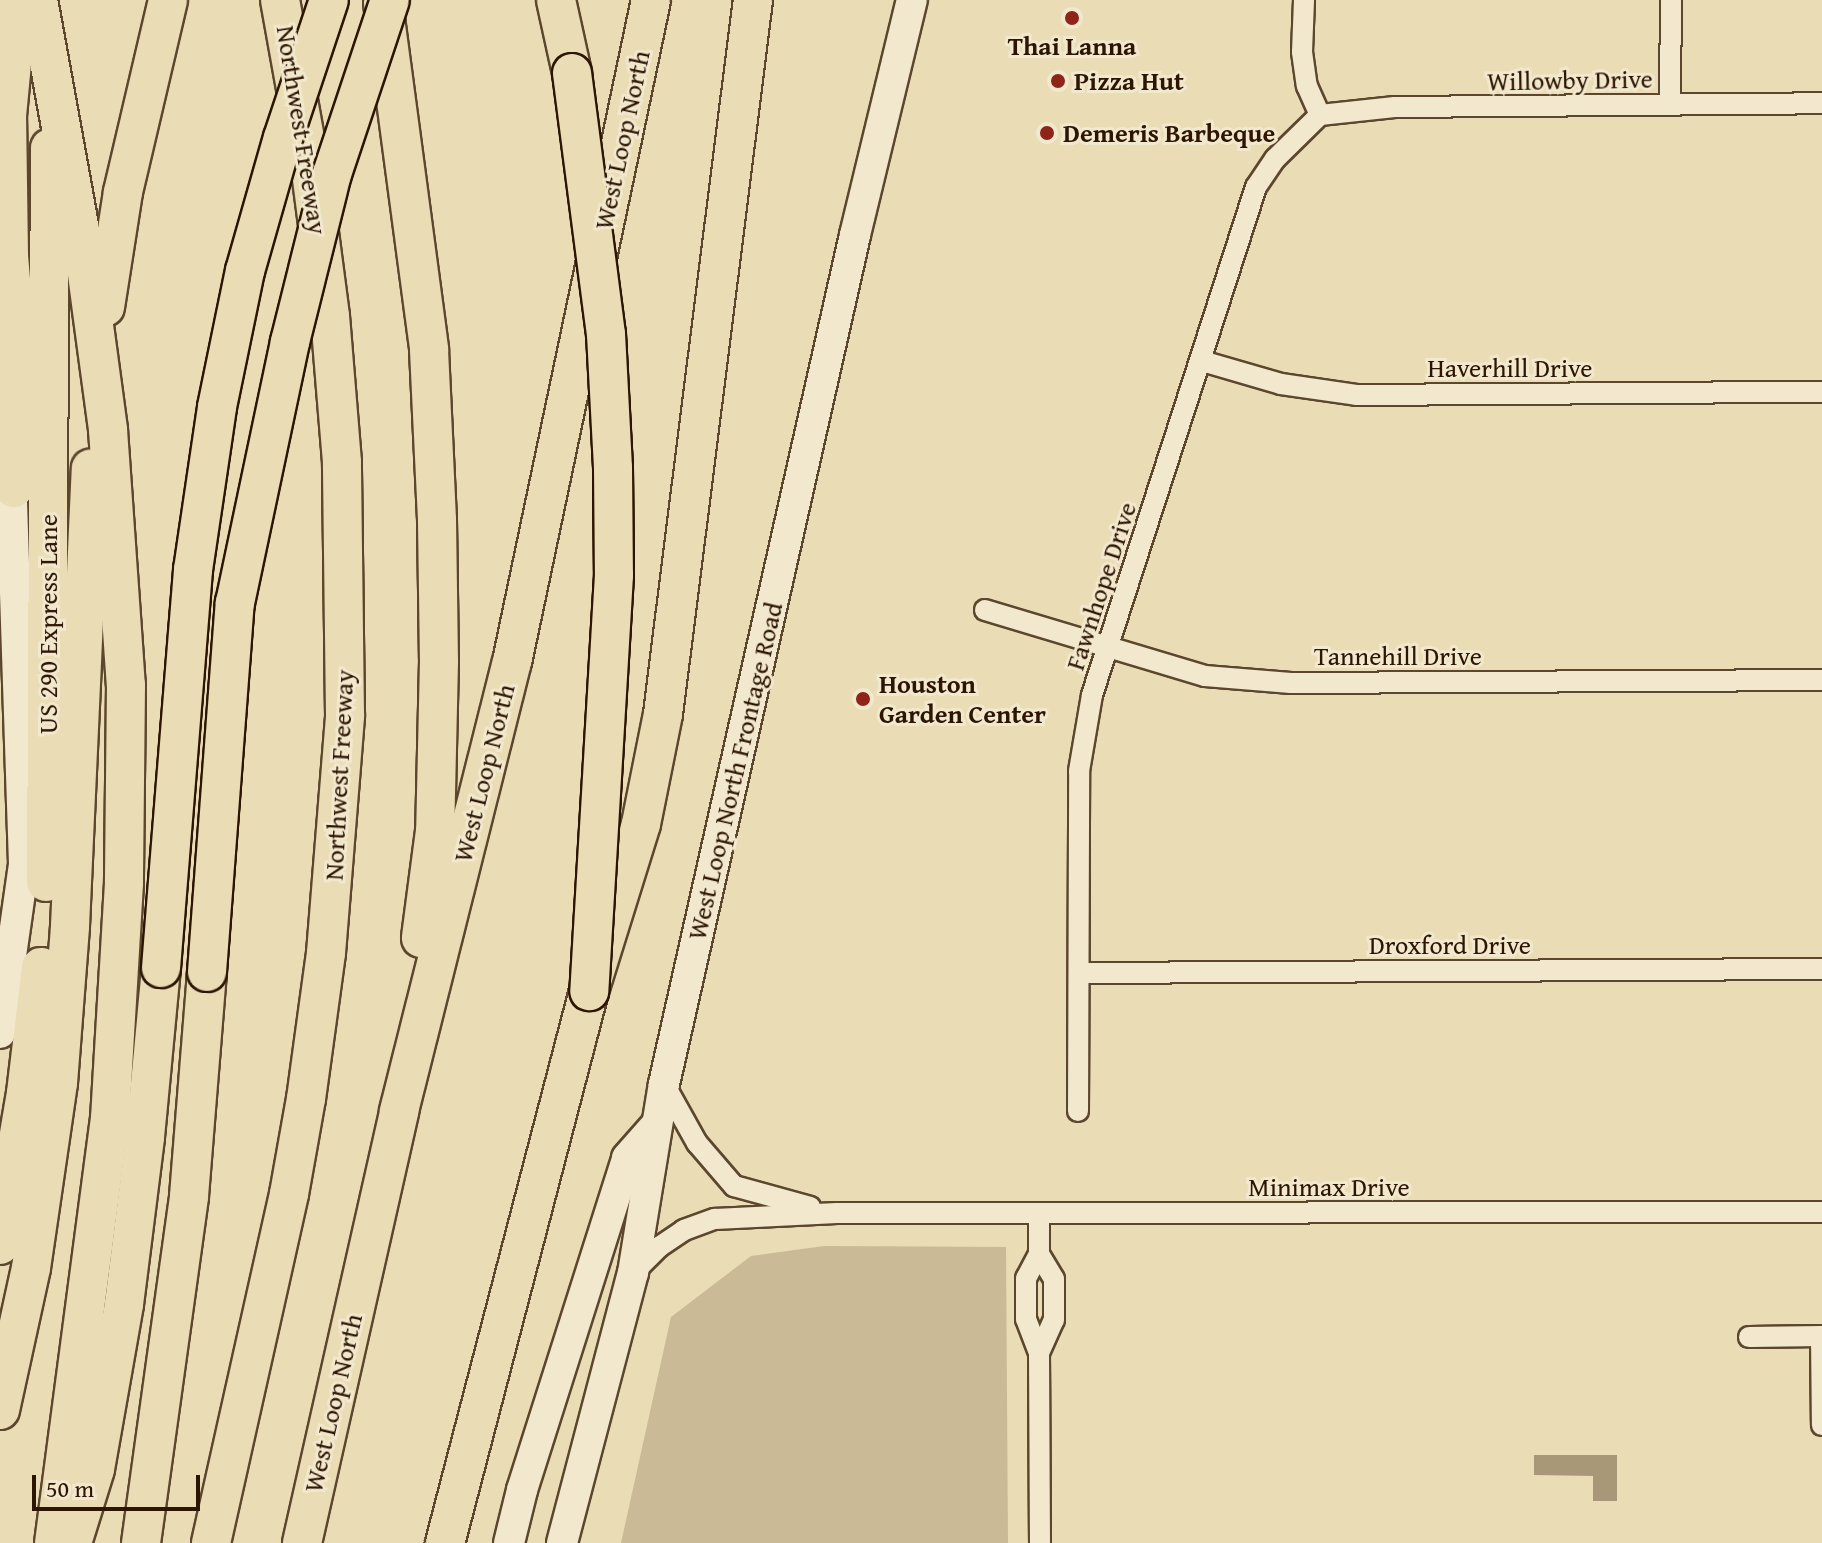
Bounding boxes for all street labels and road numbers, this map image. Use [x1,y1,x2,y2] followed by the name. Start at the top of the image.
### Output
[270,23,334,237] street label: Northwest Freeway
[588,48,656,232] street label: West Loop North
[1487,63,1653,97] street label: Willowby Drive
[1428,352,1592,384] street label: Haverhill Drive
[1059,498,1143,674] street label: Fawnhope Drive
[32,514,64,734] street label: US 290 Express Lane
[681,599,789,943] street label: West Loop North Frontage Road
[1314,640,1482,672] street label: Tannehill Drive
[318,669,360,881] street label: Northwest Freeway
[447,681,521,865] street label: West Loop North
[1369,929,1531,961] street label: Droxford Drive
[1248,1171,1410,1203] street label: Minimax Drive
[297,1311,369,1495] street label: West Loop North

